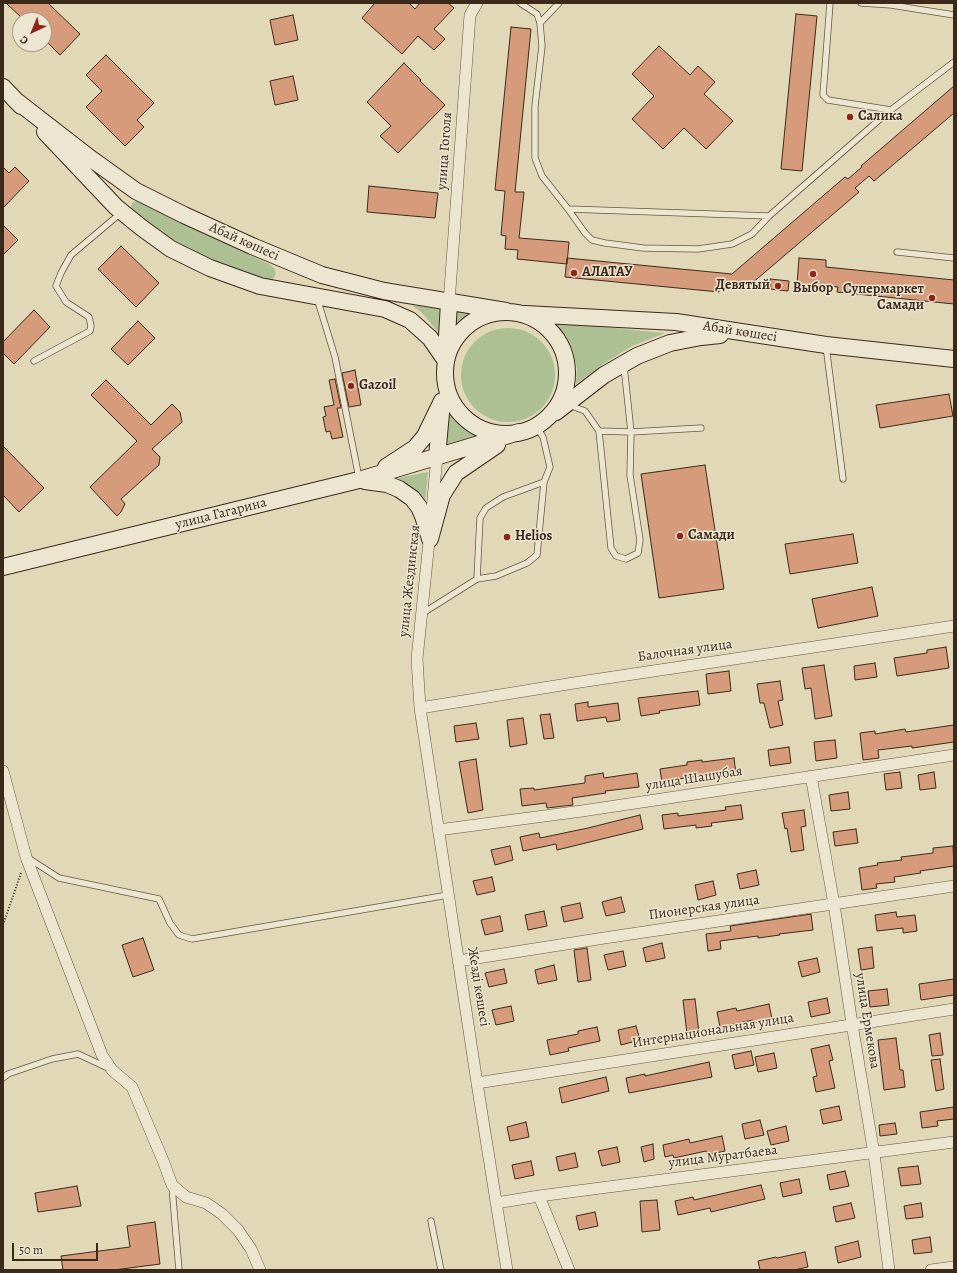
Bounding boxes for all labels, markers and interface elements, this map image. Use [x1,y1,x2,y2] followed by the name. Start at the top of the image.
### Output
[12,12,52,52] north arrow
[16,33,32,48] text: С
[858,109,903,125] place label: Салика
[434,111,456,191] street label: улица Гоголя
[845,112,855,122] marker: Салика
[206,219,282,265] street label: Абай көшесі
[582,265,633,281] place label: АЛАТАУ
[569,268,579,278] marker: АЛАТАУ
[808,269,818,279] marker: Выбор
[715,278,770,294] place label: Девятый
[773,281,783,291] marker: Девятый
[793,281,833,297] place label: Выбор
[843,282,924,314] place label: Супермаркет Самади
[927,293,937,303] marker: Супермаркет Самади
[702,318,778,346] street label: Абай көшесі
[359,378,396,394] place label: Gazoil
[346,381,356,391] marker: Gazoil
[174,495,268,533] street label: улица Гагарина
[396,524,424,638] street label: улица Жездинская
[688,528,735,544] place label: Самади
[515,529,552,545] place label: Helios
[675,531,685,541] marker: Самади
[502,532,512,542] marker: Helios
[637,636,733,666] street label: Балочная улица
[644,763,744,795] street label: улица Шашубая
[647,892,761,924] street label: Пионерская улица
[463,946,493,1028] street label: Жезді көшесі
[851,972,883,1070] street label: улица Ермекова
[631,1010,795,1052] street label: Интернациональная улица
[668,1142,778,1172] street label: улица Муратбаева
[14,1235,100,1261] scale bar
[19,1242,43,1258] text: 50 m

